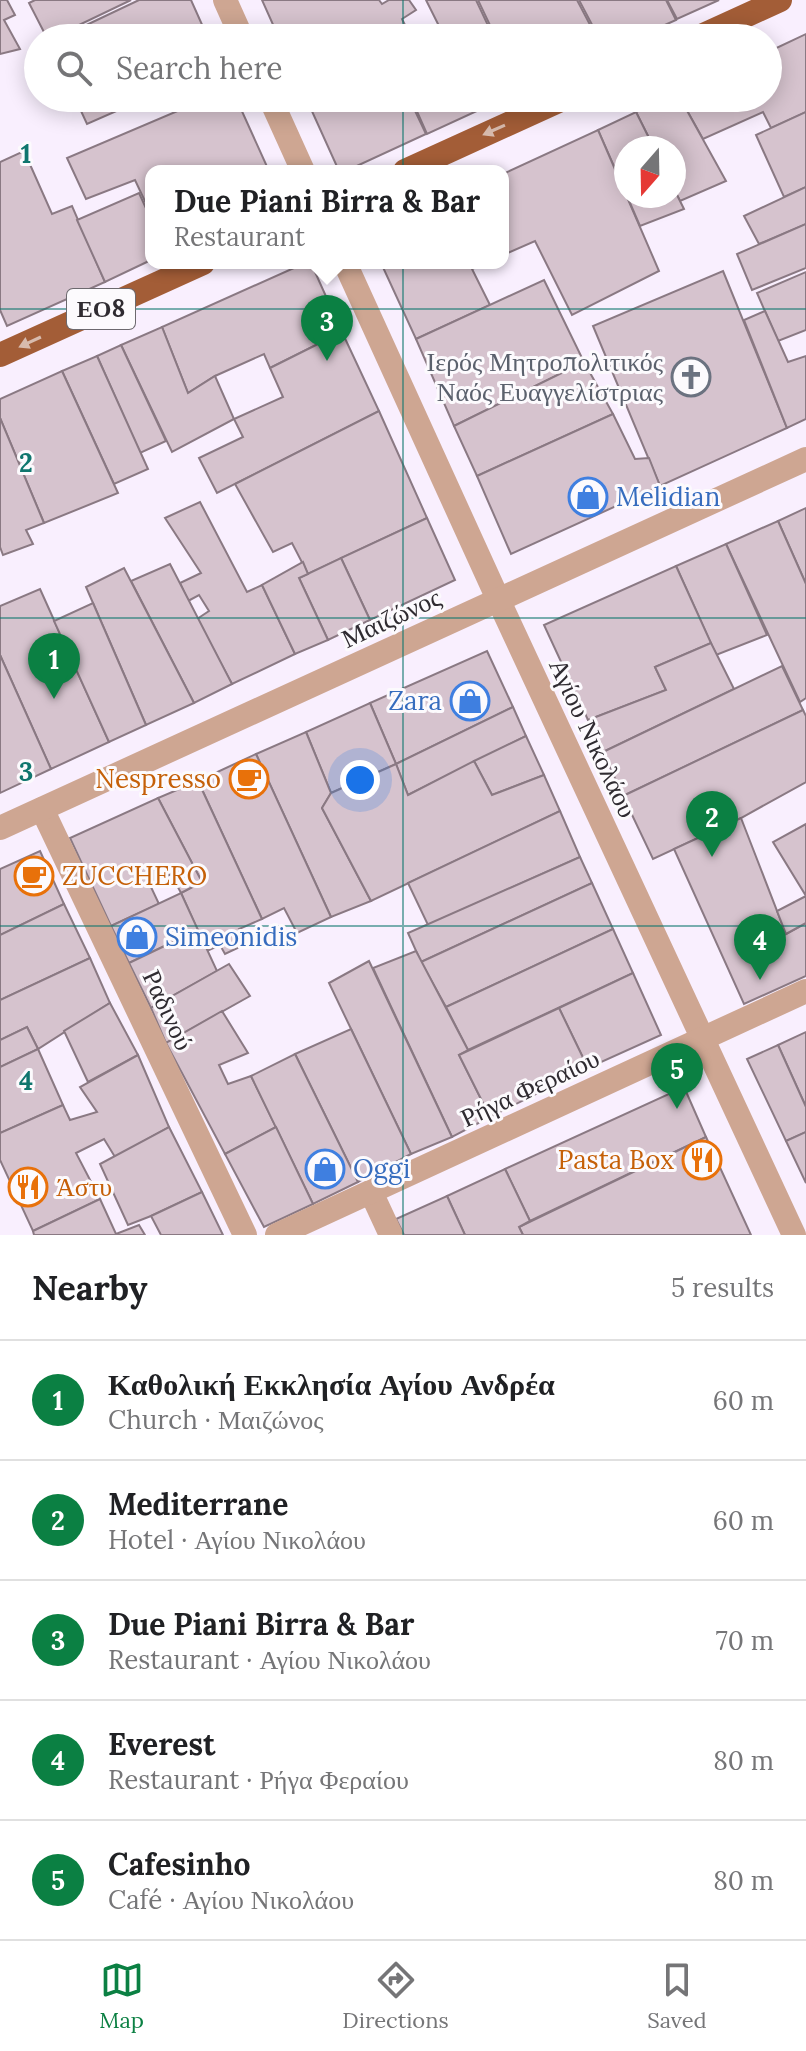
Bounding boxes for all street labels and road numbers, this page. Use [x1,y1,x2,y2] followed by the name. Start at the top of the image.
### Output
[67,289,135,329] road number: ΕΟ8
[336,580,446,655] street label: Μαιζώνος
[542,653,645,823] street label: Αγίου Νικολάου
[136,964,201,1055] street label: Ραδινού
[455,1041,604,1134] street label: Ρήγα Φεραίου

